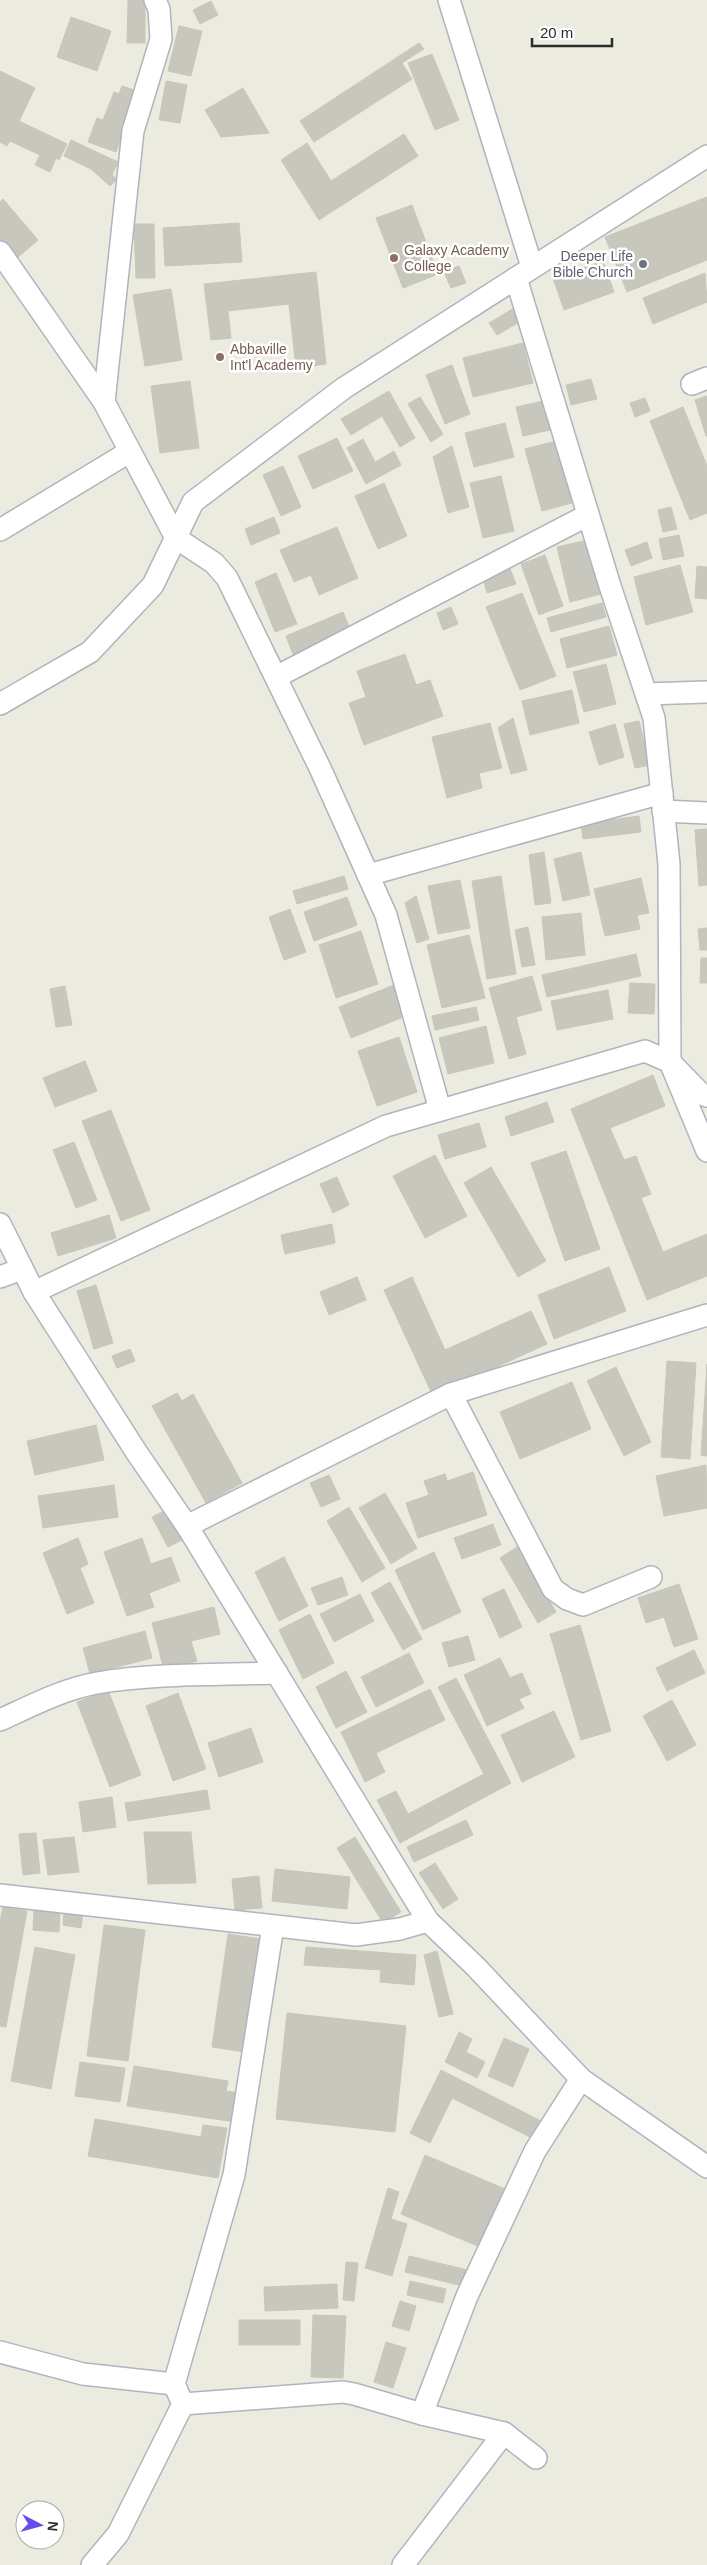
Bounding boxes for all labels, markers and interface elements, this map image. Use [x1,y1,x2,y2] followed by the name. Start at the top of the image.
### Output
[532,15,612,47] scale bar
[540,24,573,41] text: 20 m
[404,242,509,274] place label: Galaxy Academy College
[553,248,633,280] place label: Deeper Life Bible Church
[388,252,400,264] marker: Galaxy Academy College
[637,258,649,270] marker: Deeper Life Bible Church
[230,341,313,373] place label: Abbaville Int'l Academy
[214,351,226,363] marker: Abbaville Int'l Academy
[15,2500,65,2550] north arrow
[44,2520,61,2532] text: N

